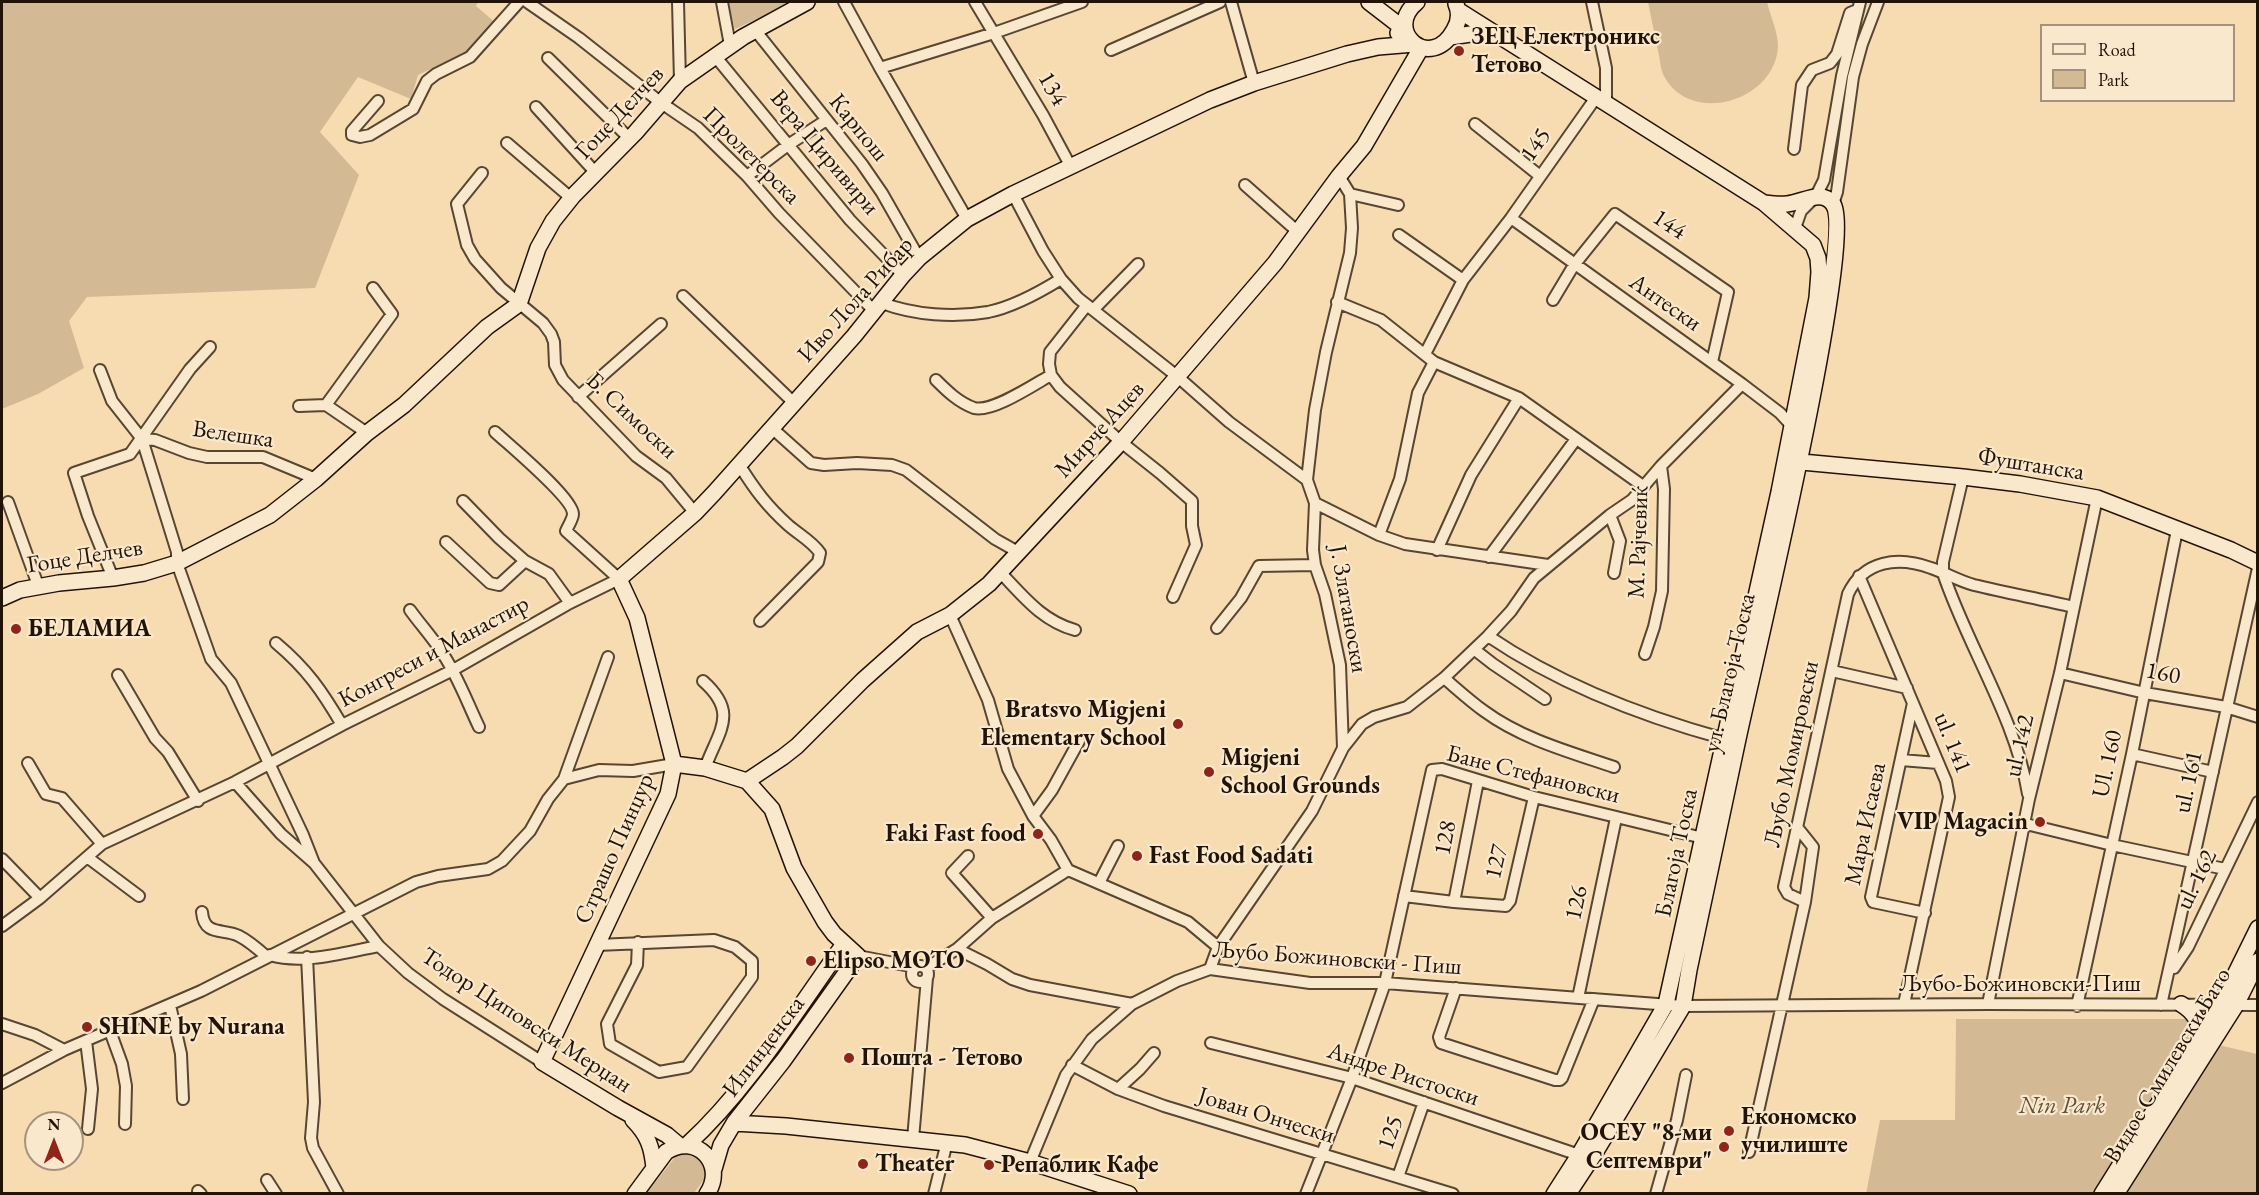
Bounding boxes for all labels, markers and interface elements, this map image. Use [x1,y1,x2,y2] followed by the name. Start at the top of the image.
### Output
[1471,23,1660,79] place label: ЗЕЦ Електроникс Тетово
[2040,24,2235,102] legend
[2098,38,2136,61] text: Road
[1452,44,1466,58] marker: ЗЕЦ Електроникс Тетово
[570,60,670,166] street label: Гоце Делчев
[1031,67,1073,111] street label: 134
[2098,68,2129,91] text: Park
[763,85,885,221] street label: Вера Циривири
[822,88,894,168] street label: Карпош
[696,101,806,211] street label: Пролетерска
[1514,123,1558,167] street label: 145
[1647,203,1691,247] street label: 144
[792,231,920,369] street label: Иво Лола Рибар
[1623,268,1707,338] street label: Антески
[579,366,683,466] street label: Б. Симоски
[1049,376,1151,484] street label: Мирче Ацев
[191,415,275,455] street label: Велешка
[1976,442,2086,488] street label: Фуштанска
[1623,485,1655,599] street label: М. Рајчевиќ
[25,534,145,580] street label: Гоце Делчев
[1323,543,1373,675] street label: Ј. Златаноски
[334,590,534,714] street label: Конгреси и Манастир
[1698,590,1762,756] street label: ул. Благоја Тоска
[28,615,151,643] place label: БЕЛАМИА
[9,622,23,636] marker: БЕЛАМИА
[2143,657,2183,691] street label: 160
[1758,658,1826,850] street label: Љубо Момировски
[981,696,1166,752] place label: Bratsvo Migjeni Elementary School
[1927,708,1977,778] street label: ul. 141
[1999,712,2041,780] street label: ul. 142
[1171,717,1185,731] marker: Bratsvo Migjeni Elementary School
[2087,728,2129,800] street label: Ul. 160
[1443,740,1623,810] street label: Бане Стефановски
[1221,744,1380,800] place label: Migjeni School Grounds
[2168,748,2210,816] street label: ul. 161
[1839,760,1893,888] street label: Мара Исаева
[1202,765,1216,779] marker: Migjeni School Grounds
[569,769,661,929] street label: Страшо Пинџур
[1649,786,1705,920] street label: Благоја Тоска
[1897,808,2028,836] place label: VIP Magacin
[2033,815,2047,829] marker: VIP Magacin
[1429,818,1463,858] street label: 128
[885,820,1026,848] place label: Faki Fast food
[1031,827,1045,841] marker: Faki Fast food
[1149,842,1313,870] place label: Fast Food Sadati
[1479,842,1515,882] street label: 127
[2170,845,2224,915] street label: ul. 162
[1130,849,1144,863] marker: Fast Food Sadati
[1559,883,1595,923] street label: 126
[1211,936,1463,982] street label: Љубо Божиновски - Пиш
[415,942,637,1100] street label: Тодор Циповски Мерџан
[823,947,965,975] place label: Elipso MOTO
[804,954,818,968] marker: Elipso MOTO
[2098,963,2238,1169] street label: Видое Смилевски Бато
[1899,970,2141,998] street label: Љубо-Божиновски-Пиш
[717,991,811,1103] street label: Илинденска
[99,1013,285,1041] place label: SHINE by Nurana
[80,1020,94,1034] marker: SHINE by Nurana
[1324,1037,1482,1113] street label: Андре Ристоски
[861,1044,1023,1072] place label: Пошта - Тетово
[842,1051,856,1065] marker: Пошта - Тетово
[1194,1082,1338,1150] street label: Јован Ончески
[2019,1092,2105,1120] park label: Nin Park
[1741,1103,1857,1159] place label: Економско училиште
[24,1111,84,1171] north arrow
[1372,1112,1410,1154] street label: 125
[48,1114,60,1135] text: N
[1581,1119,1712,1175] place label: ОСЕУ "8-ми Септември"
[1722,1124,1736,1138] marker: Економско училиште
[1717,1140,1731,1154] marker: ОСЕУ "8-ми Септември"
[875,1150,955,1178] place label: Theater
[1001,1151,1158,1179] place label: Репаблик Кафе
[856,1157,870,1171] marker: Theater
[982,1158,996,1172] marker: Репаблик Кафе

